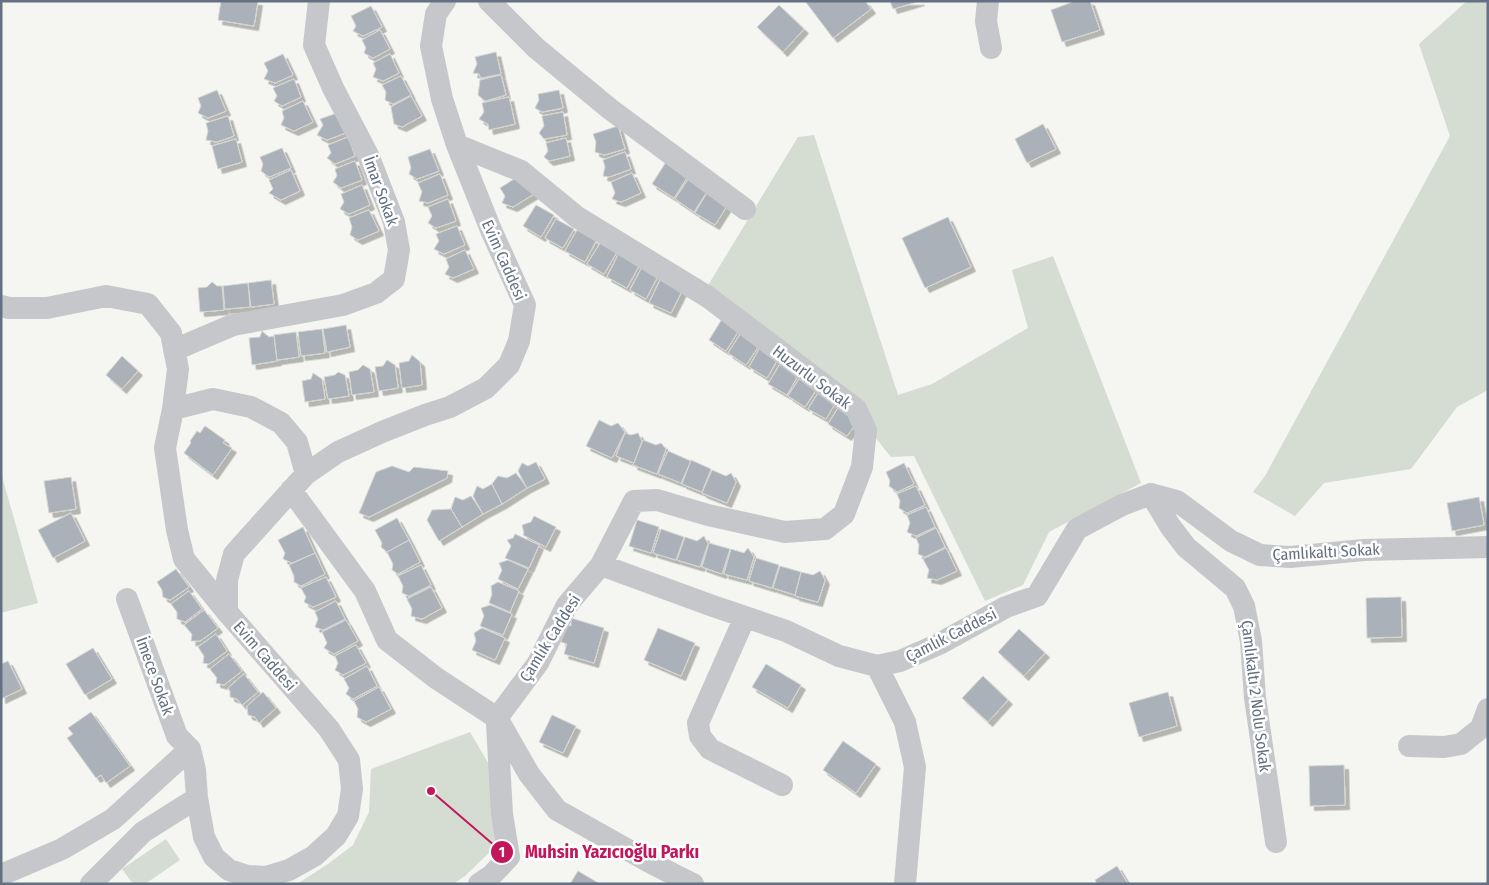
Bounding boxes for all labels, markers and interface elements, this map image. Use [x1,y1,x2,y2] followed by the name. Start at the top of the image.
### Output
[360,154,403,229] street label: İmar Sokak
[478,217,530,303] street label: Evim Caddesi
[769,341,855,413] street label: Huzurlu Sokak
[1272,540,1381,565] street label: Çamlıkaltı Sokak
[516,591,585,686] street label: Çamlık Caddesi
[902,604,1000,667] street label: Çamlık Caddesi
[230,617,300,695] street label: Evim Caddesi
[1236,619,1275,774] street label: Çamlıkaltı 2 Nolu Sokak
[132,634,178,718] street label: İmece Sokak
[490,835,709,868] callout: Muhsin Yazıcıoğlu Parkı
[525,841,699,863] text: Muhsin Yazıcıoğlu Parkı
[499,843,505,861] text: 1

